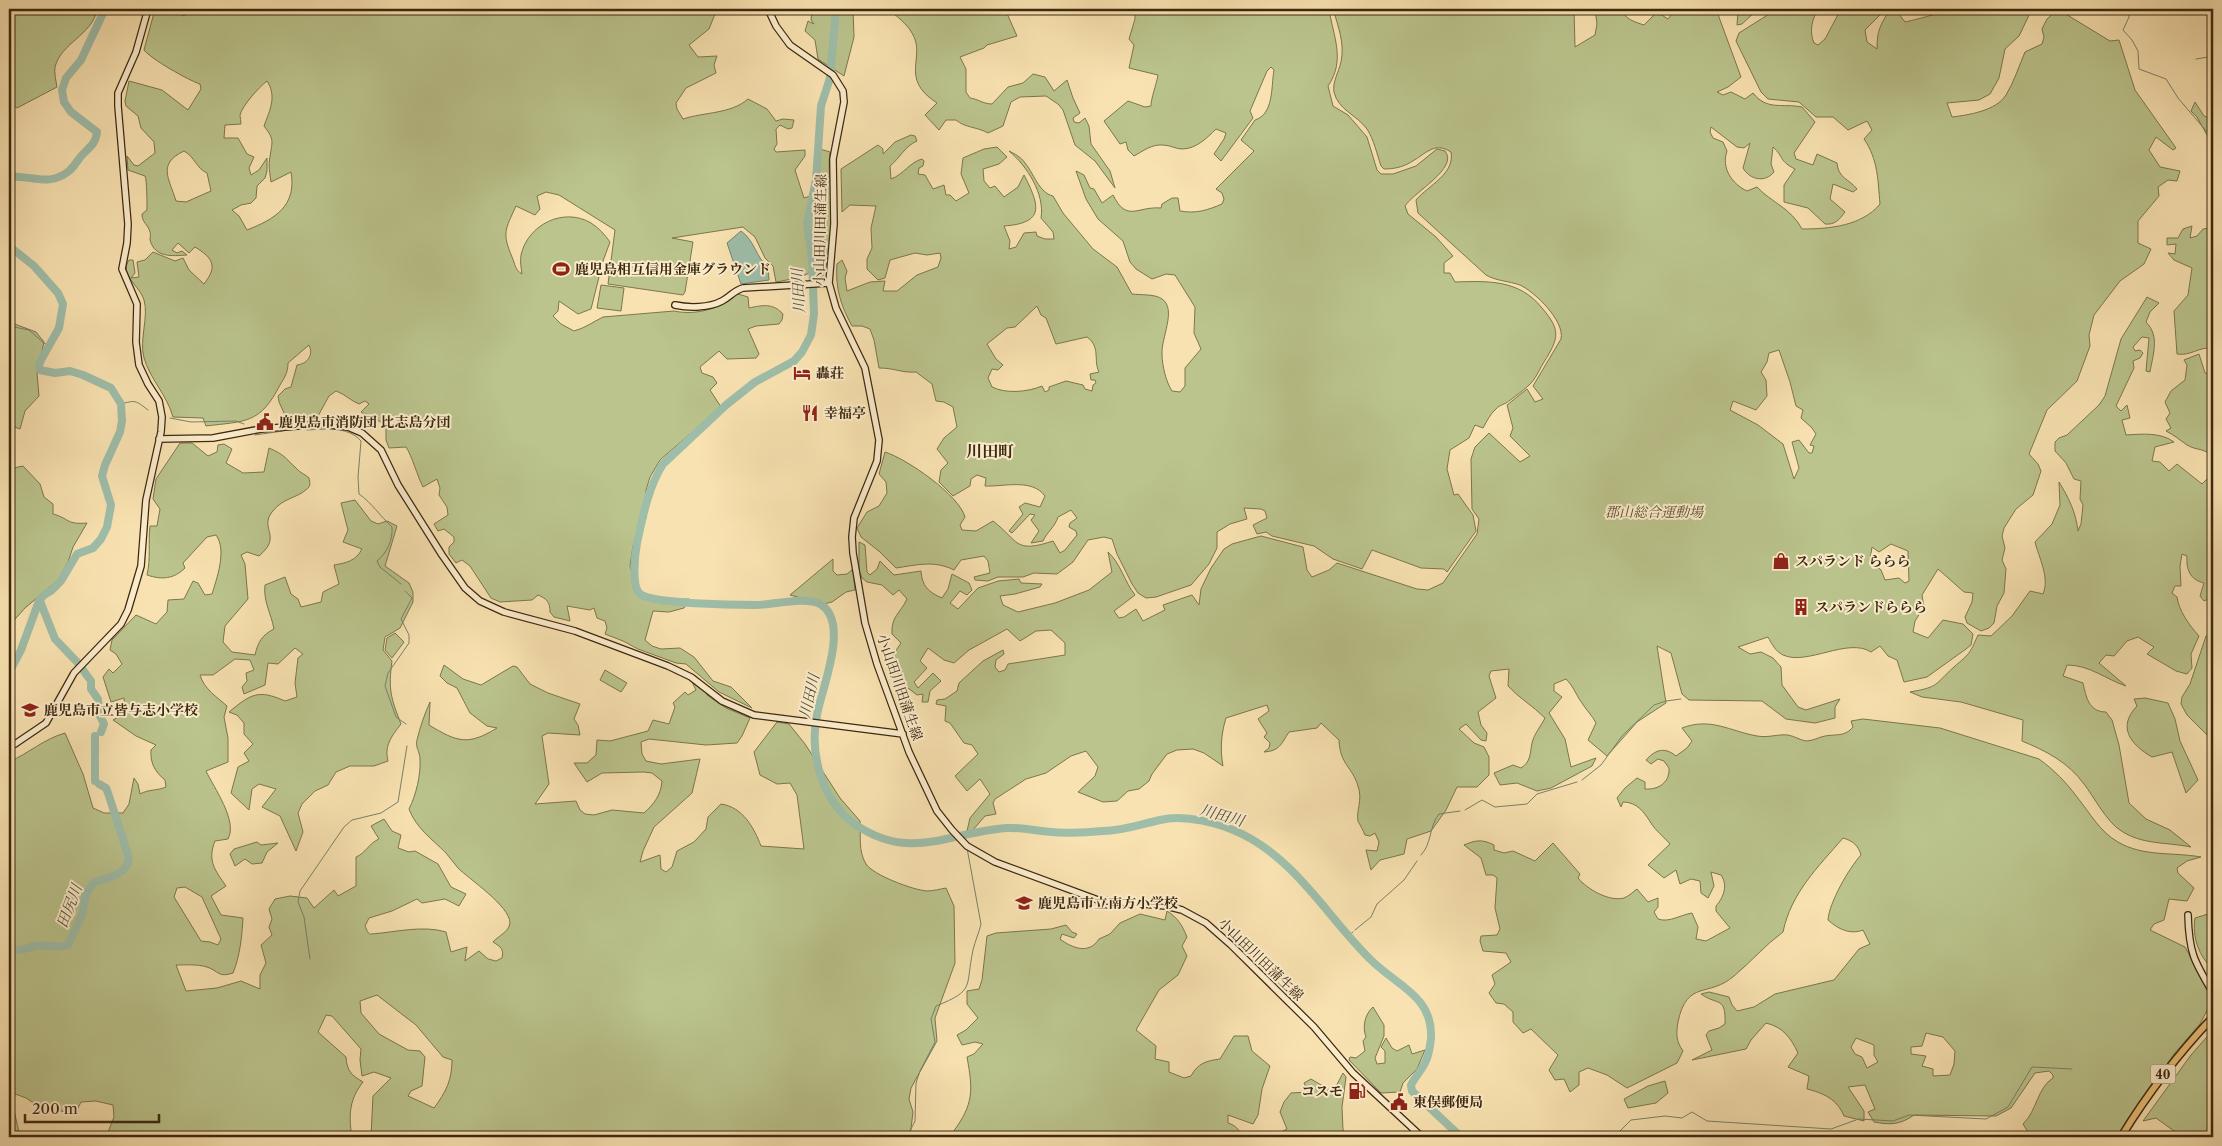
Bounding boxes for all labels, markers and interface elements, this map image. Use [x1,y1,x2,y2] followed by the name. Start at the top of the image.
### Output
[810,174,830,286] street label: 小山田川田蒲生線
[551,259,571,279] sports icon: 鹿児島相互信用金庫グラウンド
[575,260,771,278] place label: 鹿児島相互信用金庫グラウンド
[787,266,809,314] water label: 川田川
[792,363,812,383] hotel icon: 轟荘
[816,364,844,382] place label: 轟荘
[800,403,820,423] restaurant icon: 幸福亭
[824,404,866,422] place label: 幸福亭
[255,412,275,432] public building icon: 鹿児島市消防団 比志島分団
[279,413,451,431] place label: 鹿児島市消防団 比志島分団
[966,441,1014,461] district label: 川田町
[1605,503,1705,521] park label: 郡山総合運動場
[1771,551,1791,571] shop icon: スパランド ららら
[1795,552,1911,570] place label: スパランド ららら
[1791,597,1811,617] building icon: スパランドららら
[1815,598,1927,616] place label: スパランドららら
[873,631,927,743] street label: 小山田川田蒲生線
[795,670,824,720] water label: 川田川
[20,700,40,720] school or university icon: 鹿児島市立皆与志小学校
[44,701,198,719] place label: 鹿児島市立皆与志小学校
[1198,800,1248,831] water label: 川田川
[52,880,87,930] water label: 田尻川
[1014,893,1034,913] school or university icon: 鹿児島市立南方小学校
[1038,894,1178,912] place label: 鹿児島市立南方小学校
[1214,914,1308,1004] street label: 小山田川田蒲生線
[2150,1064,2176,1084] road number: 40
[1347,1081,1367,1101] fuel station icon: コスモ
[1301,1082,1343,1100] place label: コスモ
[25,1091,159,1123] scale bar
[1389,1092,1409,1112] public building icon: 東俣郵便局
[1413,1093,1483,1111] place label: 東俣郵便局
[32,1099,78,1118] text: 200 m

